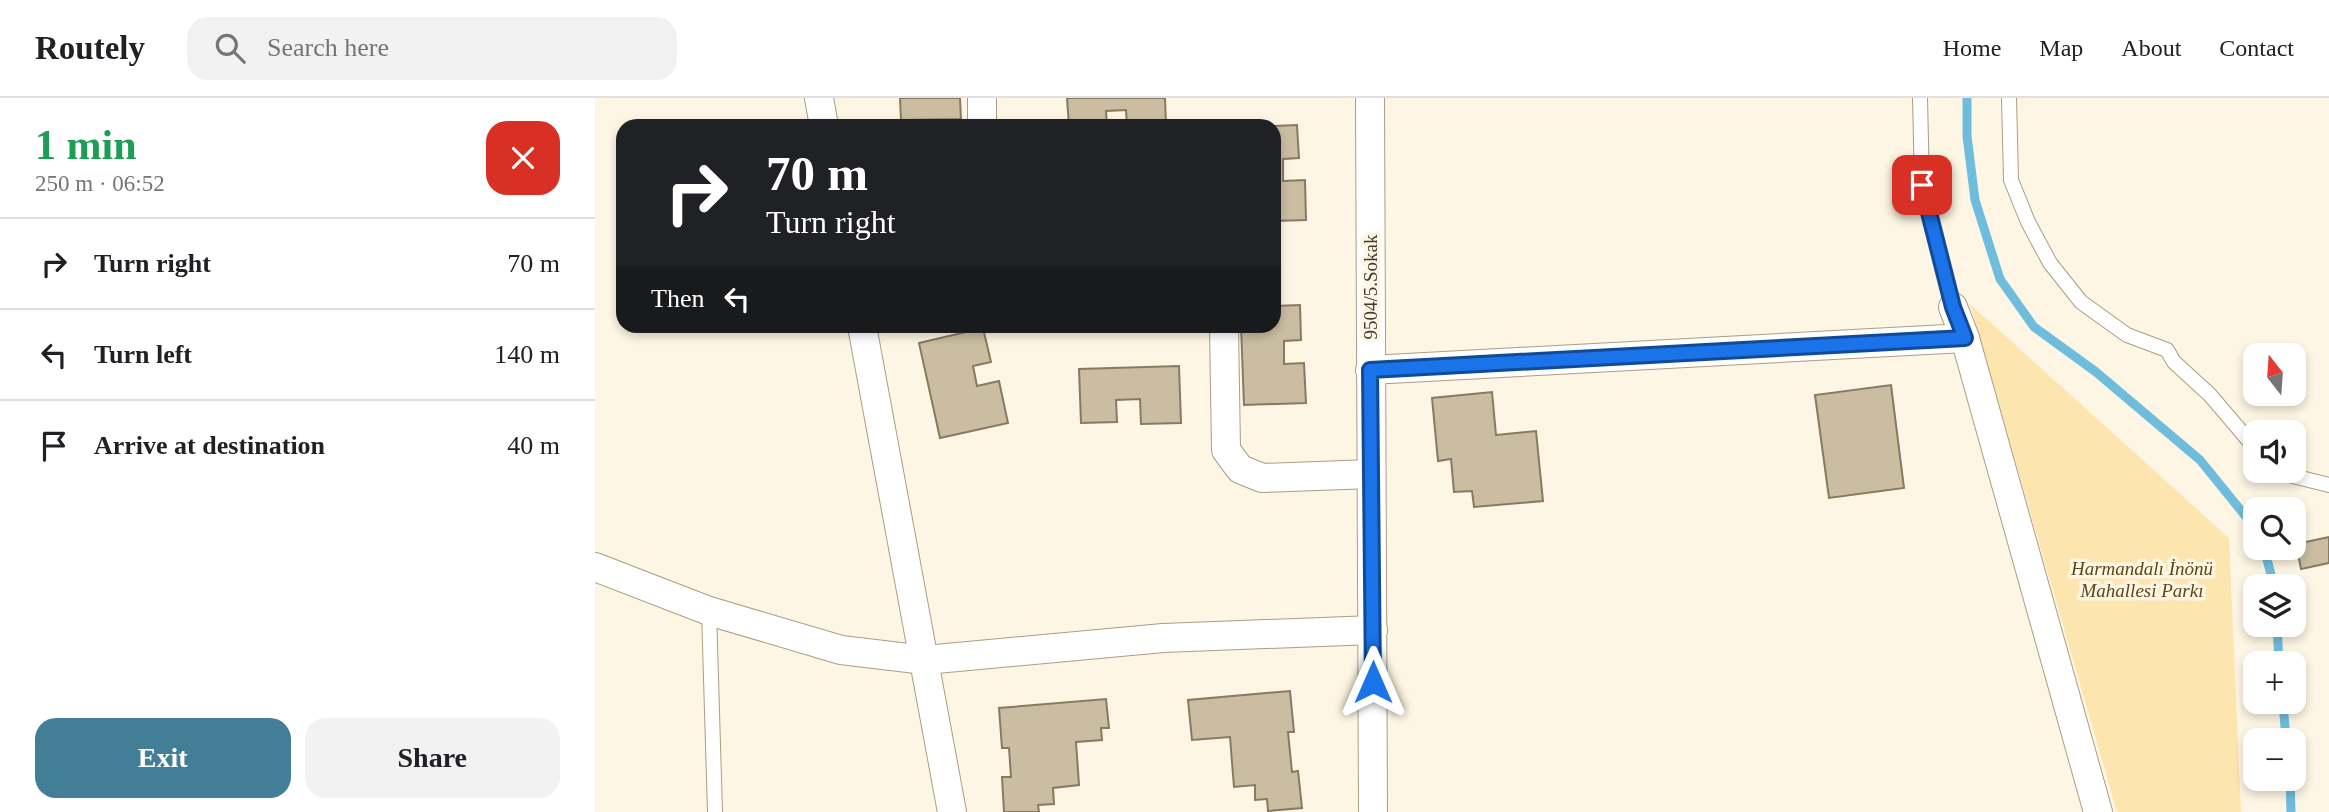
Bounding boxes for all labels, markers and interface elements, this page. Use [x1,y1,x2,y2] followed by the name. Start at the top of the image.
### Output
[187,17,677,80] search box
[211,29,249,67] icon: search
[35,30,145,66] text: Routely
[267,33,389,62] text: Search here
[1943,35,2001,61] text: Home
[2039,35,2083,61] text: Map
[2121,35,2181,61] text: About
[2219,35,2294,61] text: Contact
[486,121,560,195] button: close
[35,122,137,168] text: 1 min
[766,146,868,201] text: 70 m
[651,147,742,238] icon: right
[1892,155,1952,215] pin
[1903,166,1941,204] icon: arrive
[35,171,165,196] text: 250 m · 06:52
[766,204,896,240] text: Turn right
[1360,234,1381,340] street label: 9504/5.Sokak
[35,245,73,283] icon: right
[94,249,211,278] text: Turn right
[507,249,560,278] text: 70 m
[718,280,756,318] icon: left
[651,284,704,313] text: Then
[35,336,73,374] icon: left
[94,340,192,369] text: Turn left
[494,340,560,369] text: 140 m
[2243,343,2307,406] north arrow
[2243,343,2306,791] map controls
[2243,420,2306,483] button: sound
[35,427,73,465] icon: arrive
[94,431,325,460] text: Arrive at destination
[507,431,560,460] text: 40 m
[2243,497,2306,560] button: search
[2070,558,2213,601] park label: Harmandalı İnönü Mahallesi Parkı
[2243,574,2306,637] button: layers
[1336,645,1410,719] position arrow
[2243,651,2306,714] button: +
[35,718,291,798] button: Exit
[305,718,560,798] button: Share
[2243,728,2306,791] button: −

